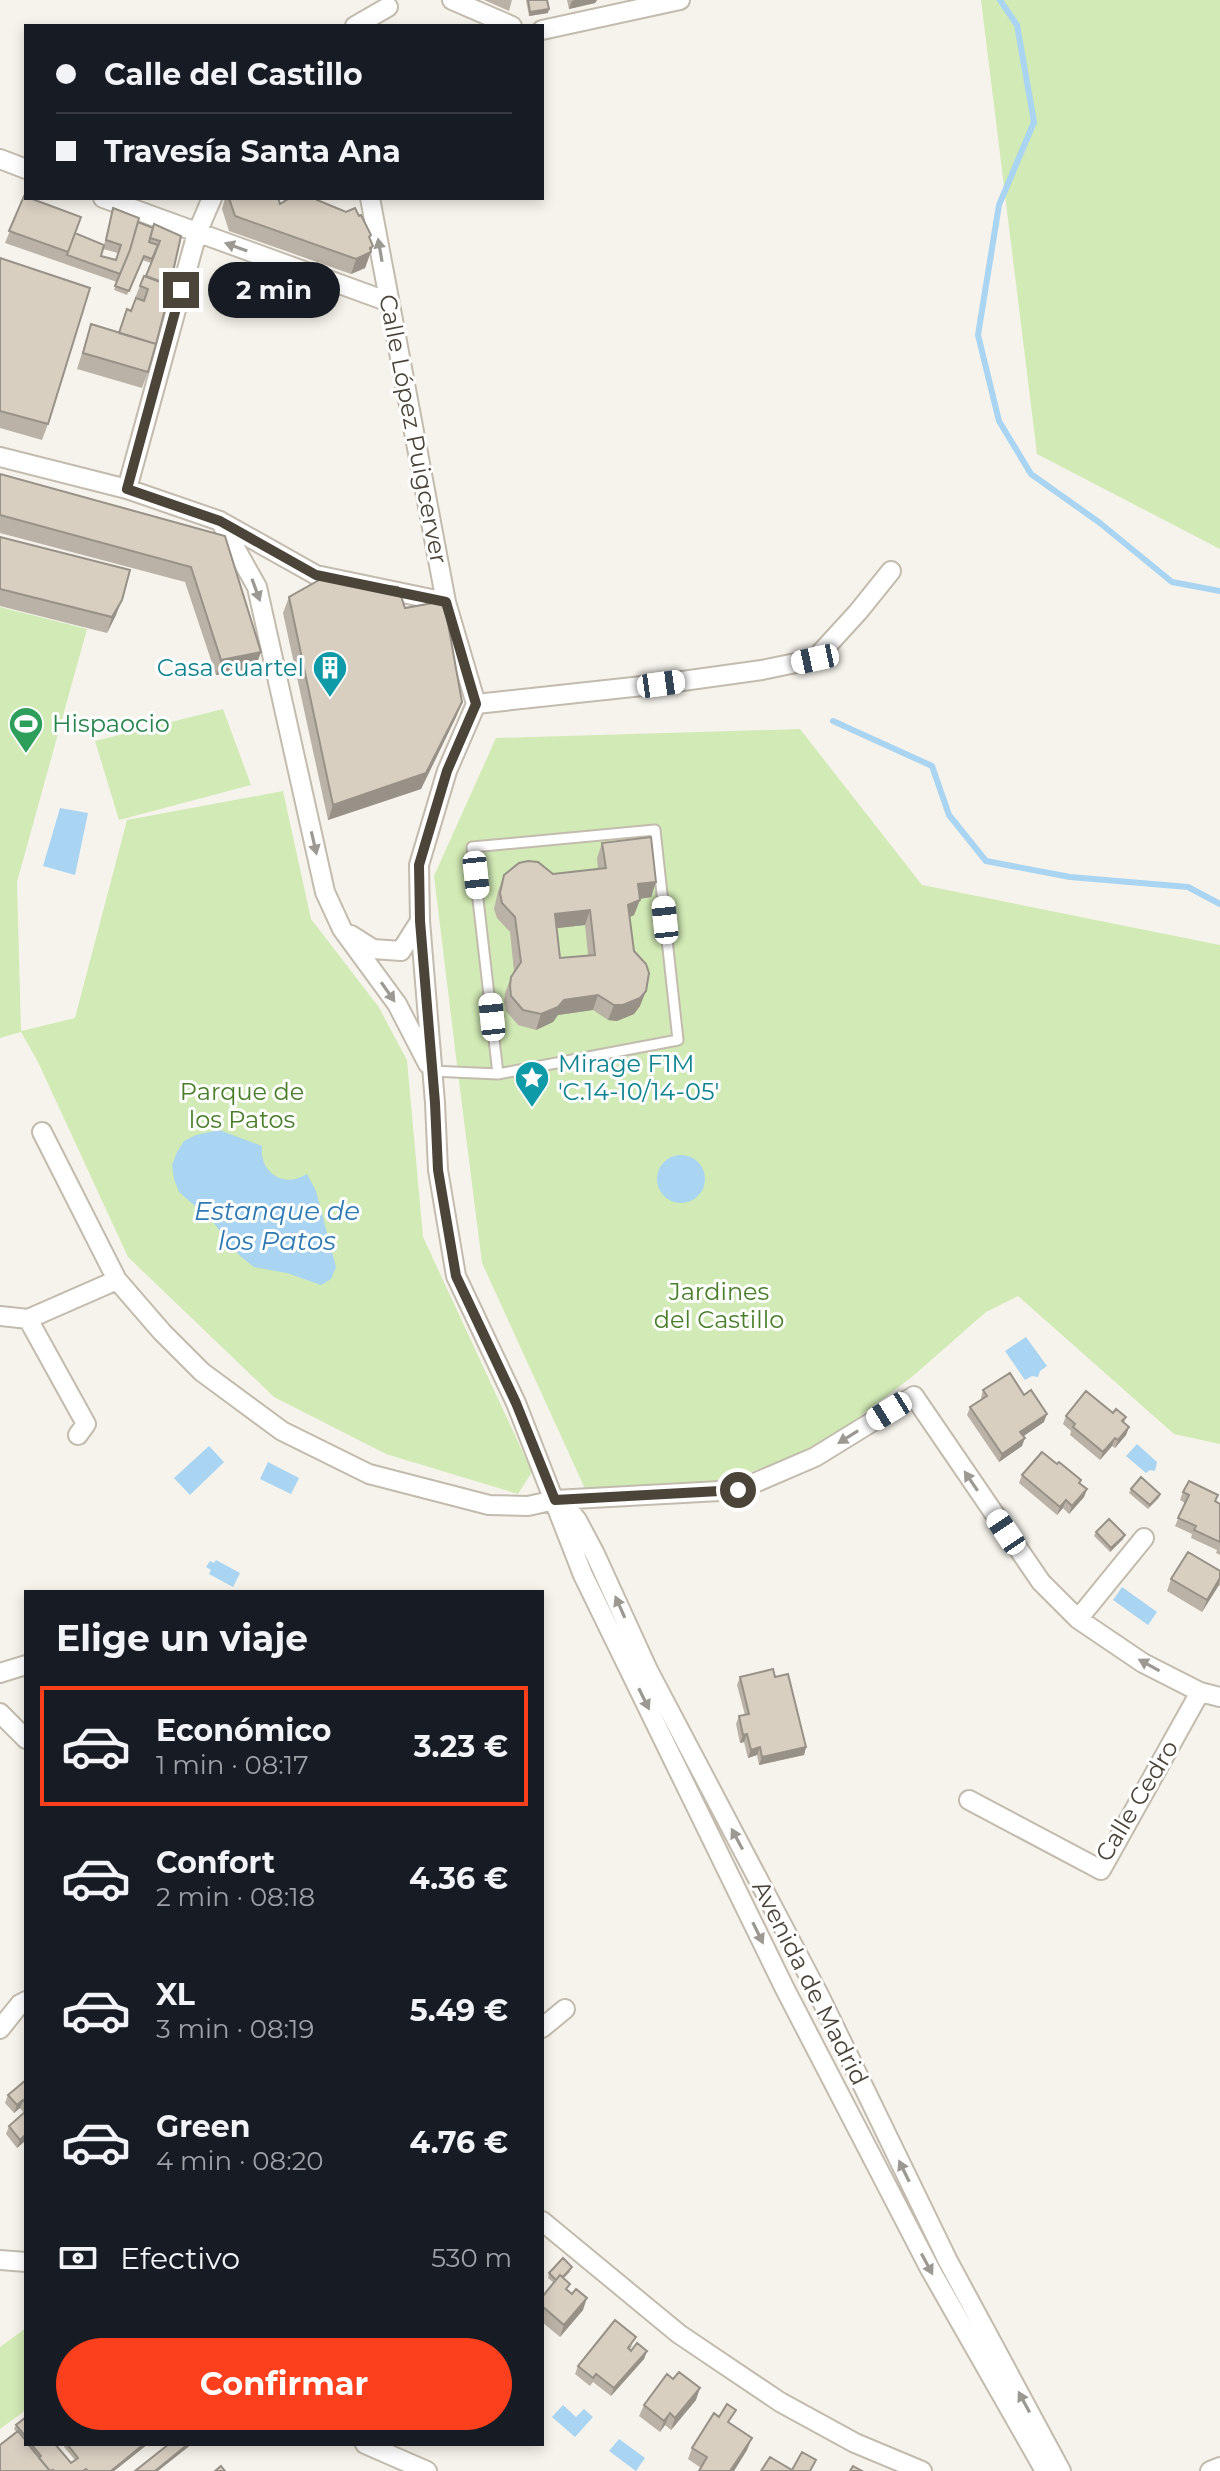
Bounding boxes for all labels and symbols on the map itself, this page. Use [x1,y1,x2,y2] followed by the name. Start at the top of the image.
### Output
[373,237,385,262] one-way arrow
[224,241,248,253] one-way arrow
[209,262,341,318] callout: 2 min
[163,272,199,308] route end
[373,292,454,566] street label: Calle López Puigcerver
[250,578,263,602] one-way arrow
[789,642,841,676] car
[311,649,349,699] building icon: Casa cuartel
[157,653,304,682] place label: Casa cuartel
[636,669,686,699] car
[7,705,45,755] sports icon: Hispaocio
[52,709,170,738] place label: Hispaocio
[308,830,321,855] one-way arrow
[462,850,490,900] car
[651,895,679,945] car
[380,981,395,1002] one-way arrow
[478,992,506,1042] car
[558,1049,719,1106] place label: Mirage F1M 'C.14-10/14-05'
[513,1059,551,1109] place icon: Mirage F1M 'C.14-10/14-05'
[180,1077,304,1134] park label: Parque de los Patos
[194,1195,360,1257] water label: Estanque de los Patos
[654,1277,784,1334] park label: Jardines del Castillo
[862,1388,916,1434] car
[837,1429,859,1443] one-way arrow
[965,1470,979,1492] one-way arrow
[720,1472,756,1508] route start
[983,1505,1029,1559] car
[614,1595,627,1619] one-way arrow
[1138,1659,1160,1673] one-way arrow
[637,1688,650,1711] one-way arrow
[1089,1735,1184,1867] street label: Calle Cedro
[730,1828,743,1851] one-way arrow
[746,1876,875,2090] street label: Avenida de Madrid
[751,1921,764,1944] one-way arrow
[897,2160,911,2183] one-way arrow
[920,2253,934,2275] one-way arrow
[1017,2391,1030,2414] one-way arrow

